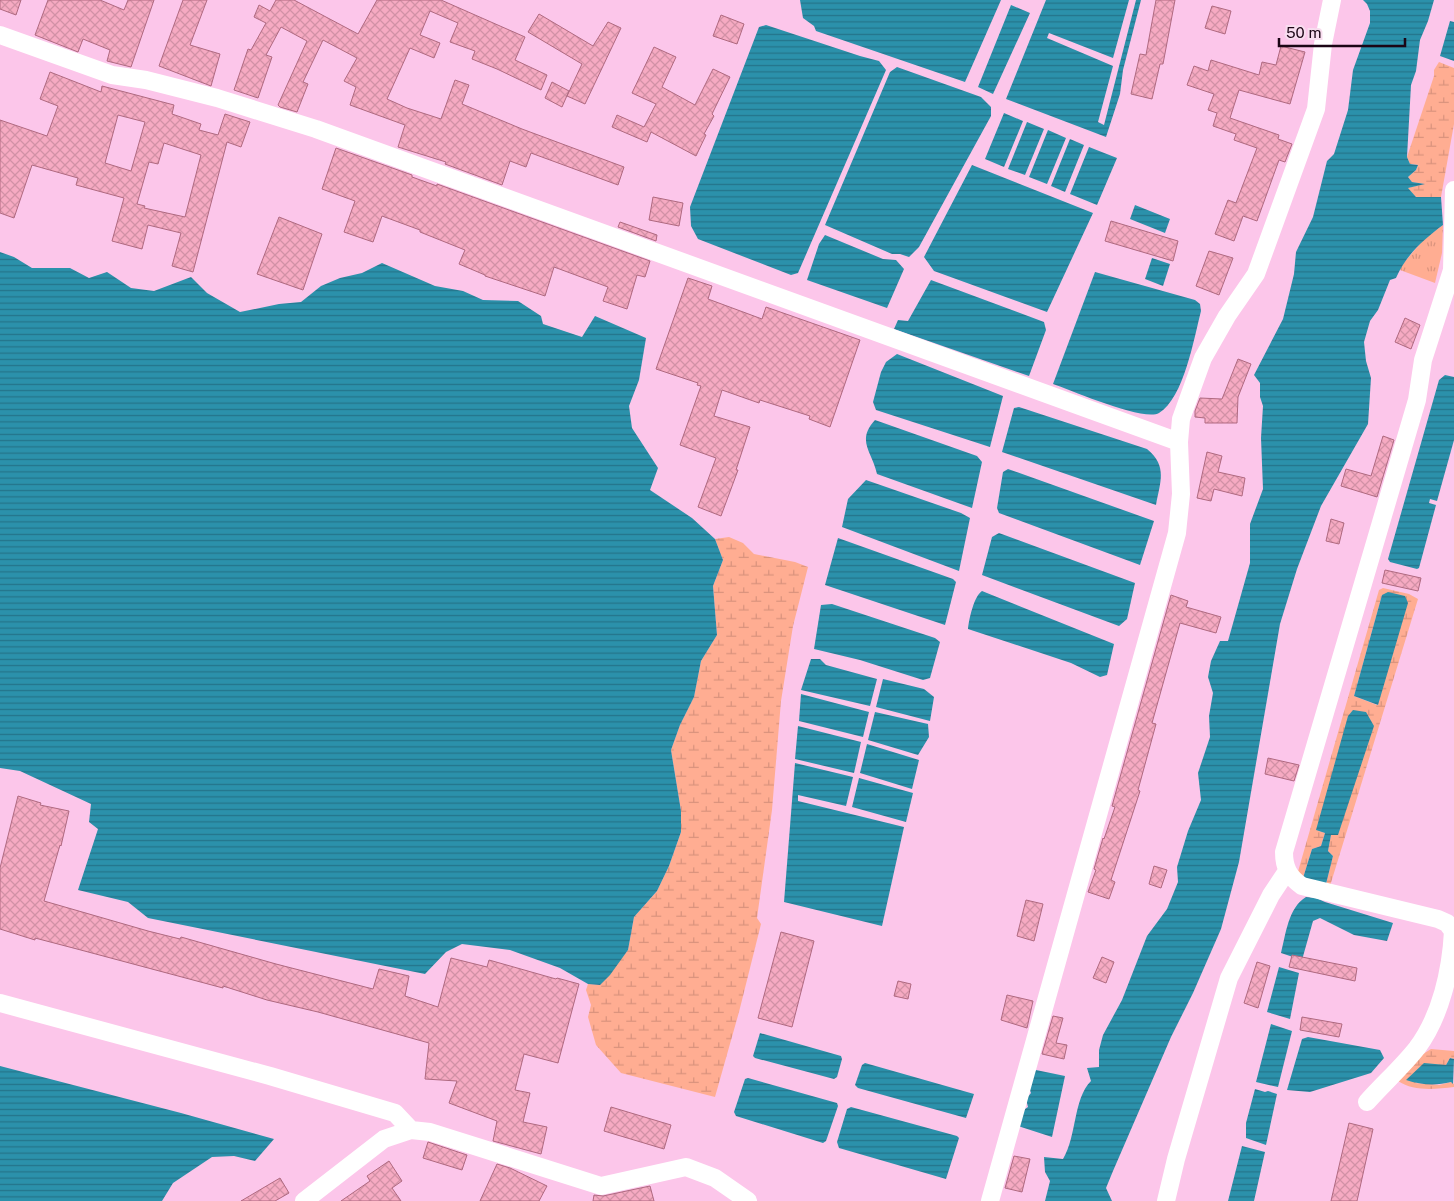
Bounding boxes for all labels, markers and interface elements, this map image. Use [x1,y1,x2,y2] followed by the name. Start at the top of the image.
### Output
[1279,15,1405,47] scale bar
[1286,24,1321,41] text: 50 m

